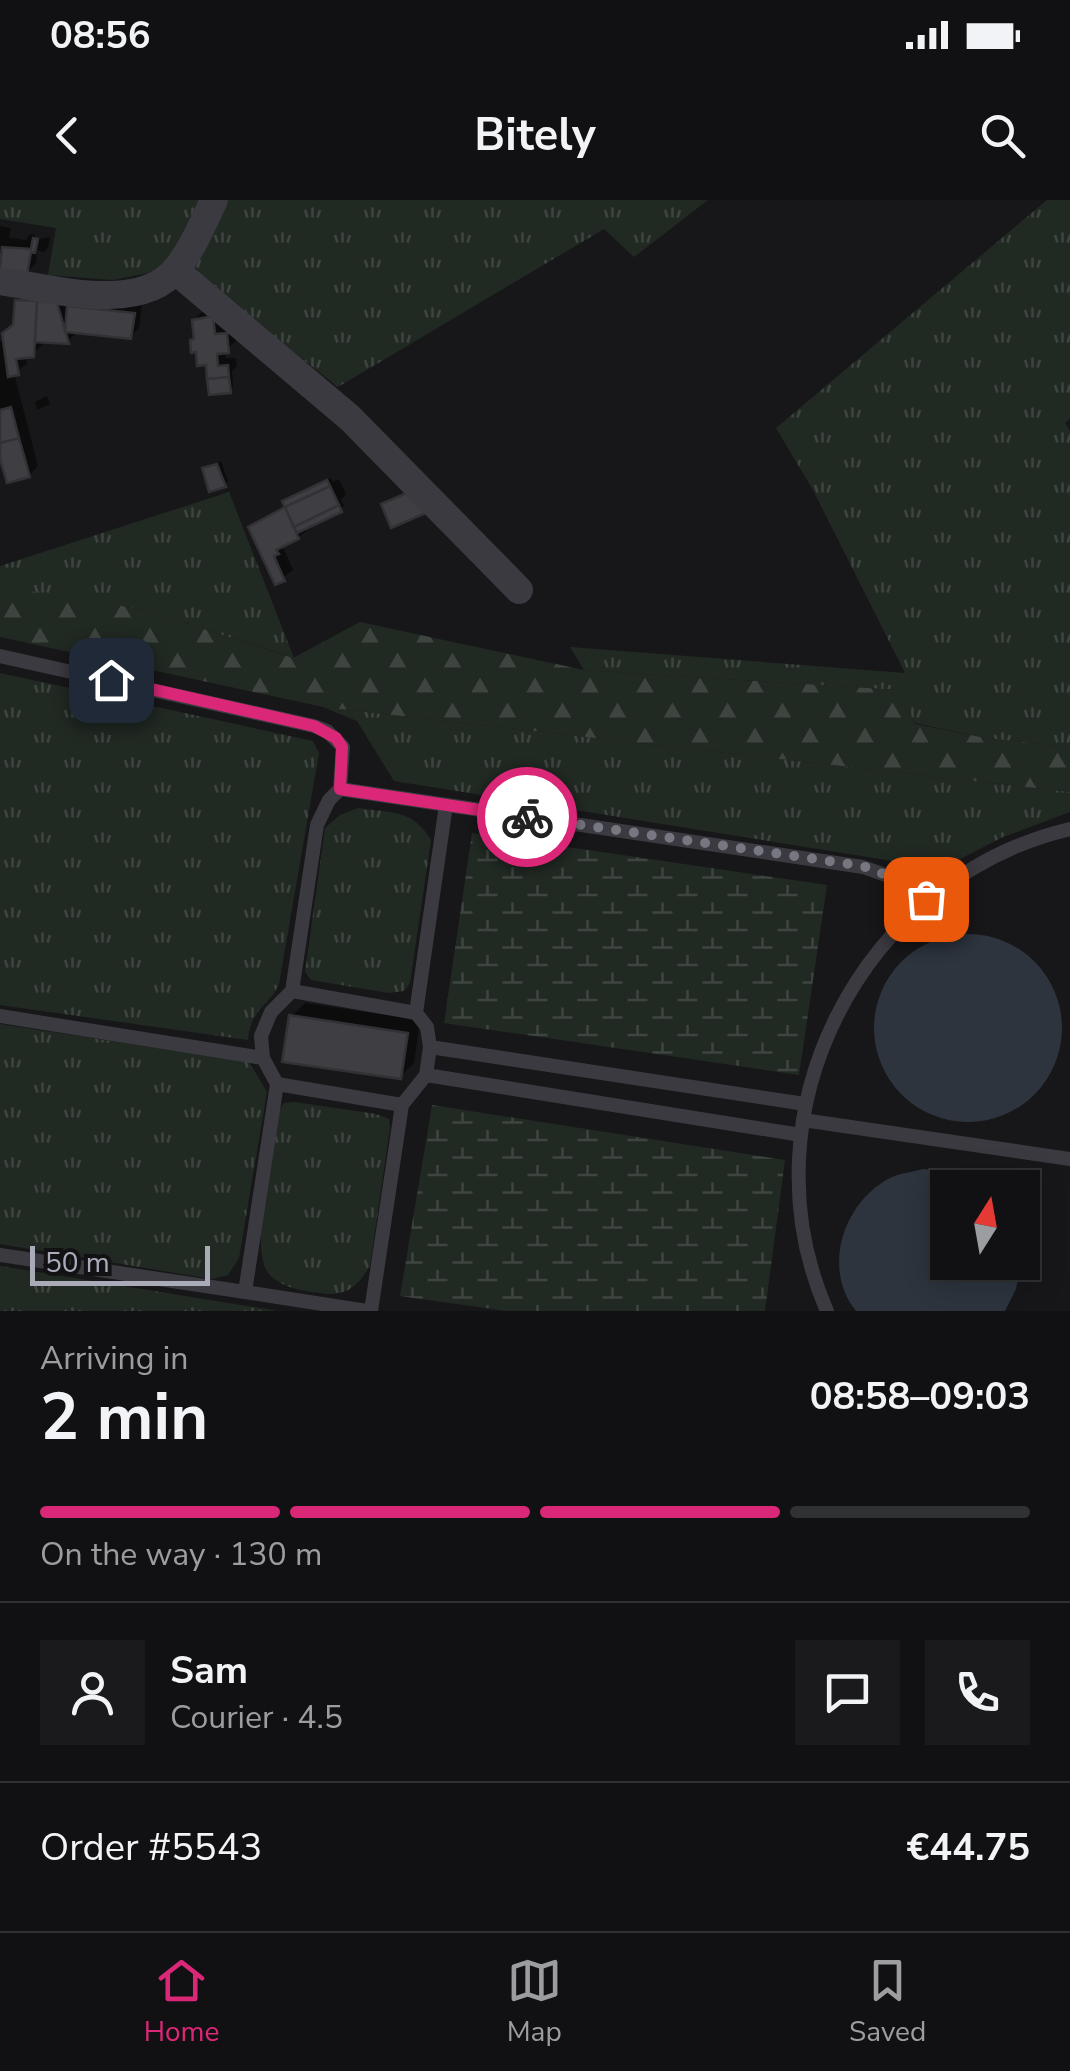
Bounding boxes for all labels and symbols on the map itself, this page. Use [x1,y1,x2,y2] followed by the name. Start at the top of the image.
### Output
[69,638,154,723] pin
[477,767,577,867] courier
[884,857,969,942] pin
[930,1170,1040,1280] north arrow
[30,1241,210,1286] scale bar

